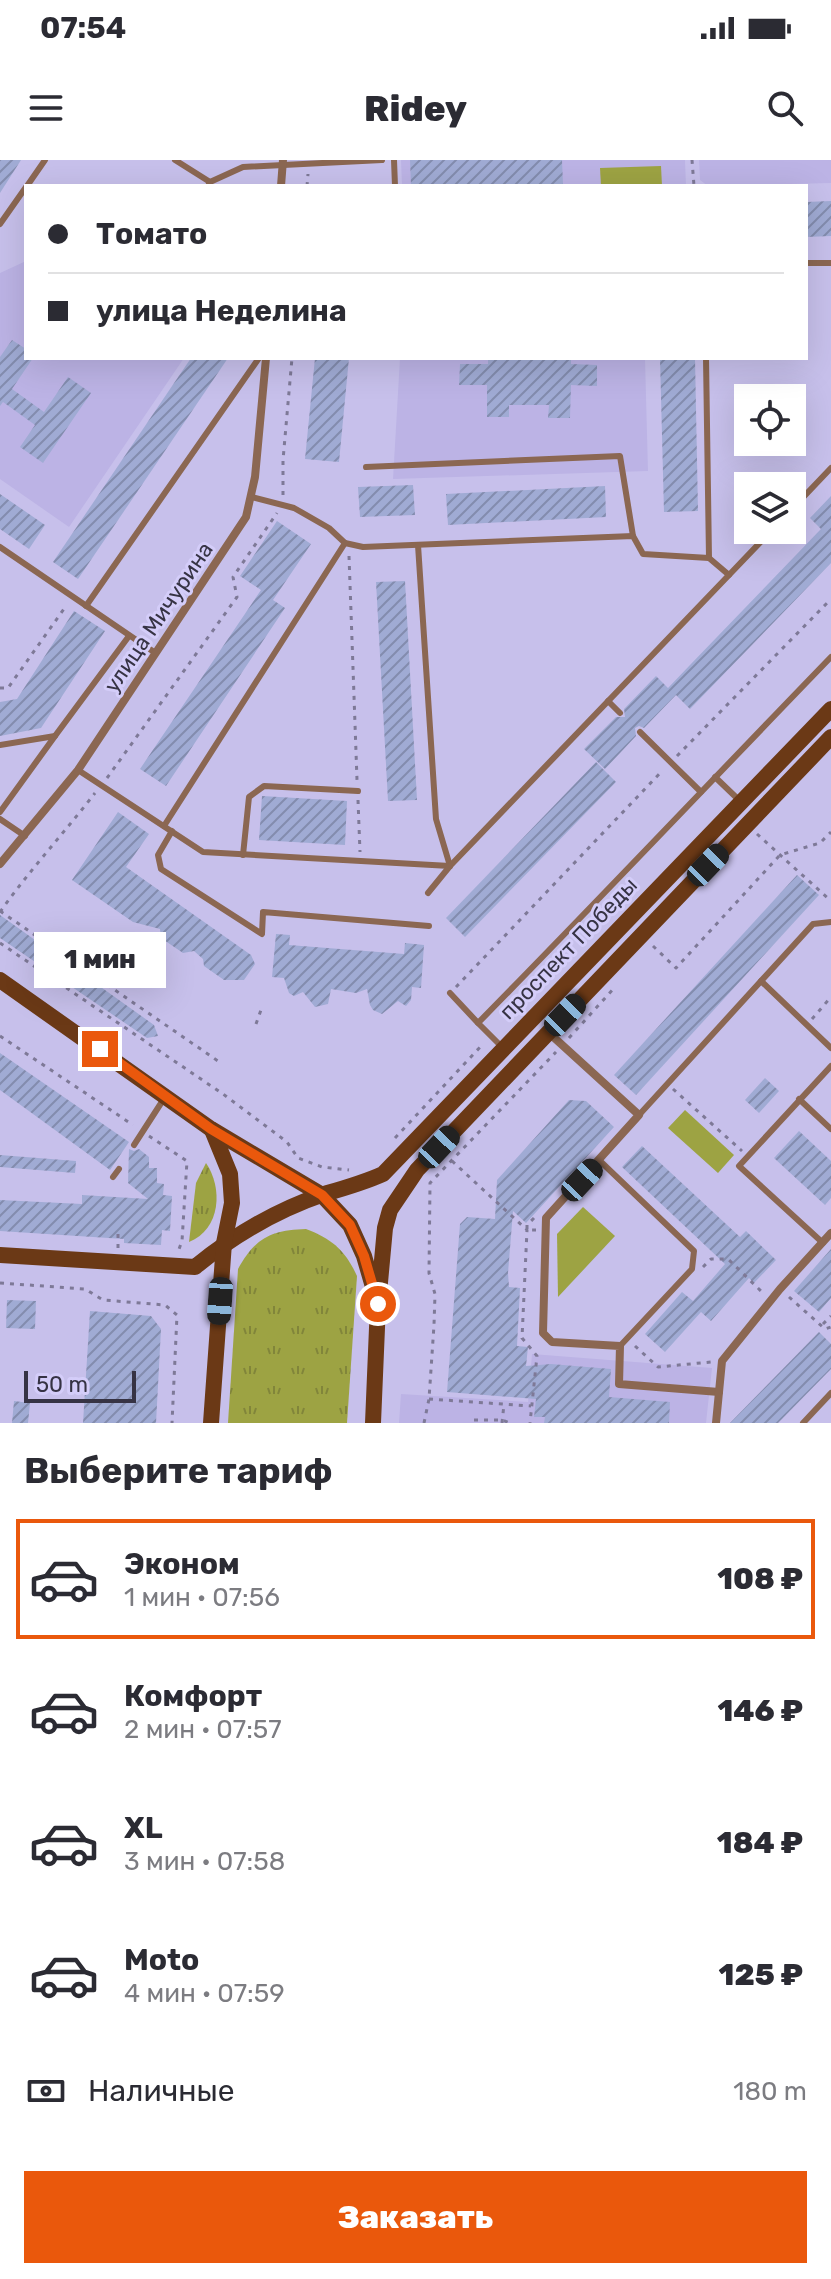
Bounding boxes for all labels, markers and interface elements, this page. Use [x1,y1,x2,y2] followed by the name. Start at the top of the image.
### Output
[40,10,126,46] text: 07:54
[24,86,68,130] icon: menu
[763,86,807,130] icon: search
[364,87,467,130] text: Ridey
[96,216,207,252] text: Томато
[96,293,347,329] text: улица Неделина
[734,384,806,544] map controls
[734,384,806,456] button: locate
[734,472,806,544] button: layers
[98,537,219,698] street label: улица Мичурина
[683,839,733,891] car
[494,872,643,1025] street label: проспект Победы
[34,933,166,989] callout: 1 мин
[64,944,136,975] text: 1 мин
[540,989,590,1041] car
[82,1031,118,1067] route end
[414,1121,464,1173] car
[557,1154,607,1206] car
[206,1276,234,1326] car
[360,1286,396,1322] route start
[24,1367,136,1403] scale bar
[36,1371,88,1398] text: 50 m
[24,1449,333,1492] text: Выберите тариф
[28,1543,100,1615] icon: car
[124,1546,240,1582] text: Эконом
[717,1561,803,1597] text: 108 ₽
[124,1582,280,1613] text: 1 мин · 07:56
[28,1675,100,1747] icon: car
[124,1678,262,1714] text: Комфорт
[718,1693,803,1729] text: 146 ₽
[124,1714,282,1745] text: 2 мин · 07:57
[28,1807,100,1879] icon: car
[124,1810,163,1846] text: XL
[717,1825,803,1861] text: 184 ₽
[124,1846,285,1877] text: 3 мин · 07:58
[28,1939,100,2011] icon: car
[124,1942,199,1978] text: Moto
[719,1957,803,1993] text: 125 ₽
[124,1978,285,2009] text: 4 мин · 07:59
[24,2069,68,2113] icon: cash
[88,2073,234,2109] text: Наличные
[733,2076,807,2107] text: 180 m
[24,2171,807,2263] button: Заказать

